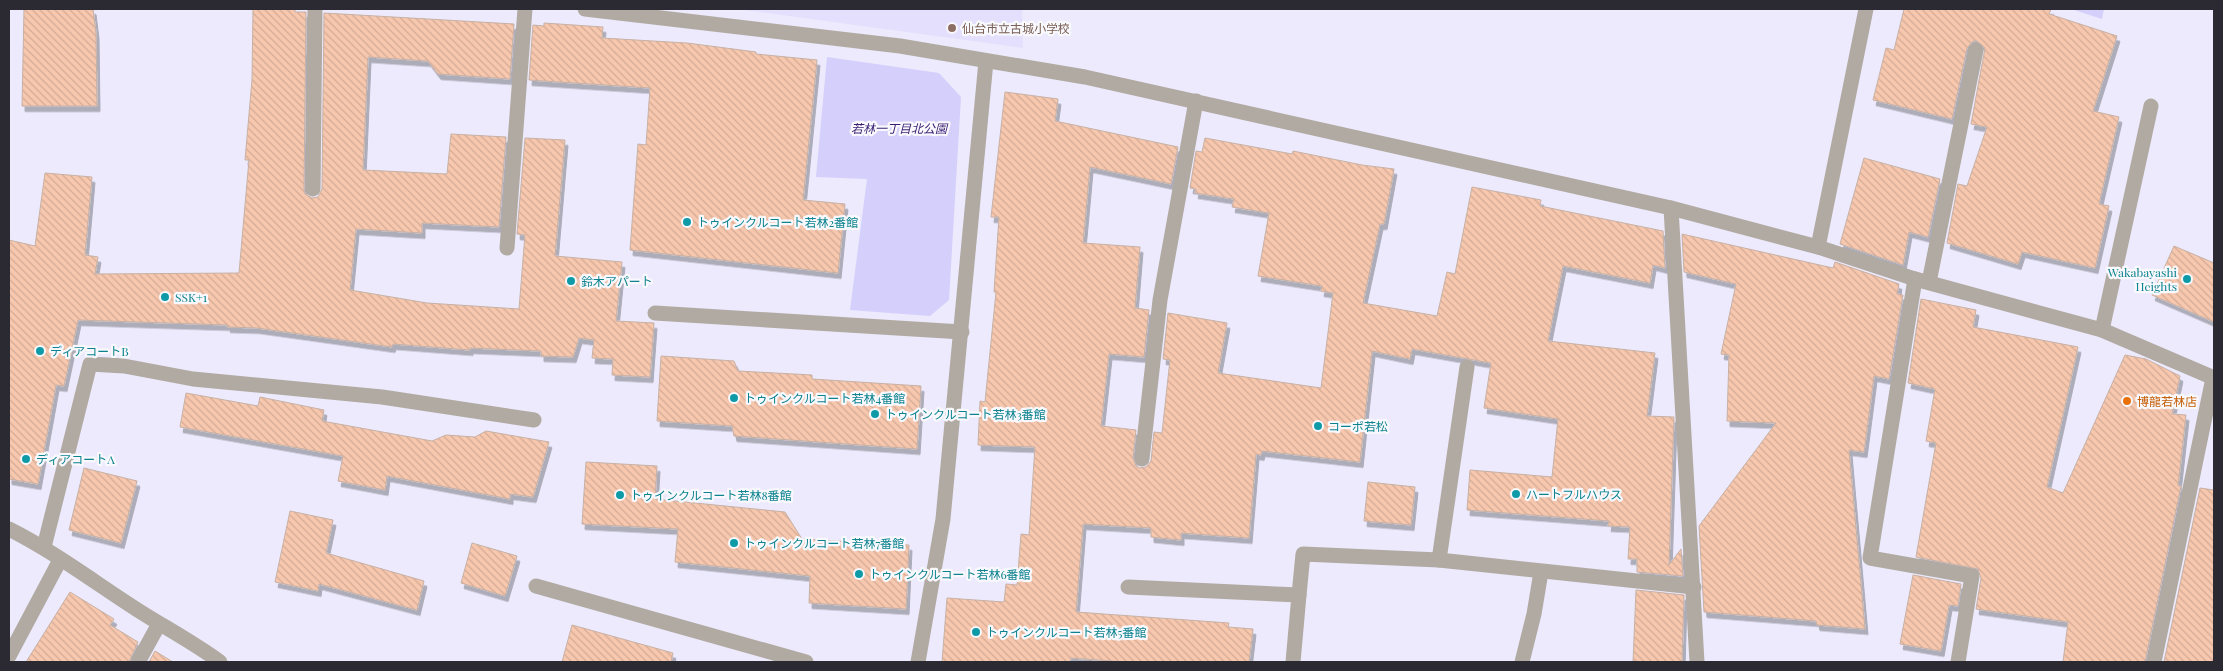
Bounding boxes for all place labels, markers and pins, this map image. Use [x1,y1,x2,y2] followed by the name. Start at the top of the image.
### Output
[962,20,1070,36] place label: 仙台市立古城小学校
[946,22,958,34] marker: 仙台市立古城小学校
[697,214,858,230] place label: トゥインクルコート若林2番館
[681,216,693,228] marker: トゥインクルコート若林2番館
[2107,264,2177,294] place label: Wakabayashi Heights
[581,273,653,289] place label: 鈴木アパート
[2181,273,2193,285] marker: Wakabayashi Heights
[565,275,577,287] marker: 鈴木アパート
[175,289,208,305] place label: SSK+1
[159,291,171,303] marker: SSK+1
[50,343,129,359] place label: ディアコートB
[34,345,46,357] marker: ディアコートB
[744,390,905,406] place label: トゥインクルコート若林4番館
[728,392,740,404] marker: トゥインクルコート若林4番館
[2137,393,2197,409] place label: 博龍若林店
[2121,395,2133,407] marker: 博龍若林店
[885,406,1046,422] place label: トゥインクルコート若林3番館
[869,408,881,420] marker: トゥインクルコート若林3番館
[1328,418,1388,434] place label: コーポ若松
[1312,420,1324,432] marker: コーポ若松
[36,451,115,467] place label: ディアコートA
[20,453,32,465] marker: ディアコートA
[1526,486,1622,502] place label: ハートフルハウス
[630,487,792,503] place label: トゥインクルコート若林8番館
[1510,488,1522,500] marker: ハートフルハウス
[614,489,626,501] marker: トゥインクルコート若林8番館
[744,535,904,551] place label: トゥインクルコート若林7番館
[728,537,740,549] marker: トゥインクルコート若林7番館
[869,566,1031,582] place label: トゥインクルコート若林6番館
[853,568,865,580] marker: トゥインクルコート若林6番館
[986,624,1146,640] place label: トゥインクルコート若林5番館
[970,626,982,638] marker: トゥインクルコート若林5番館

